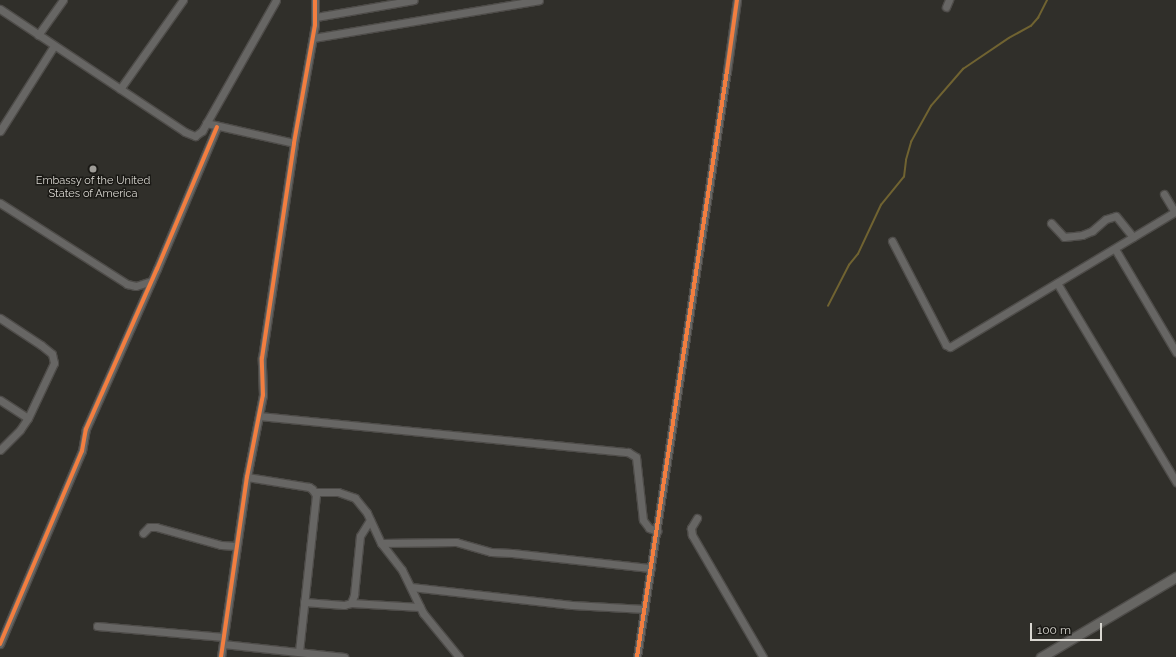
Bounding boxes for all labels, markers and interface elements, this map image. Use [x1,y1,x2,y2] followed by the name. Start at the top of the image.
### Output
[88,164,98,174] marker: Embassy of the United States of America
[36,175,150,201] place label: Embassy of the United States of America
[1032,615,1104,641] scale bar
[1037,623,1071,637] text: 100 m

